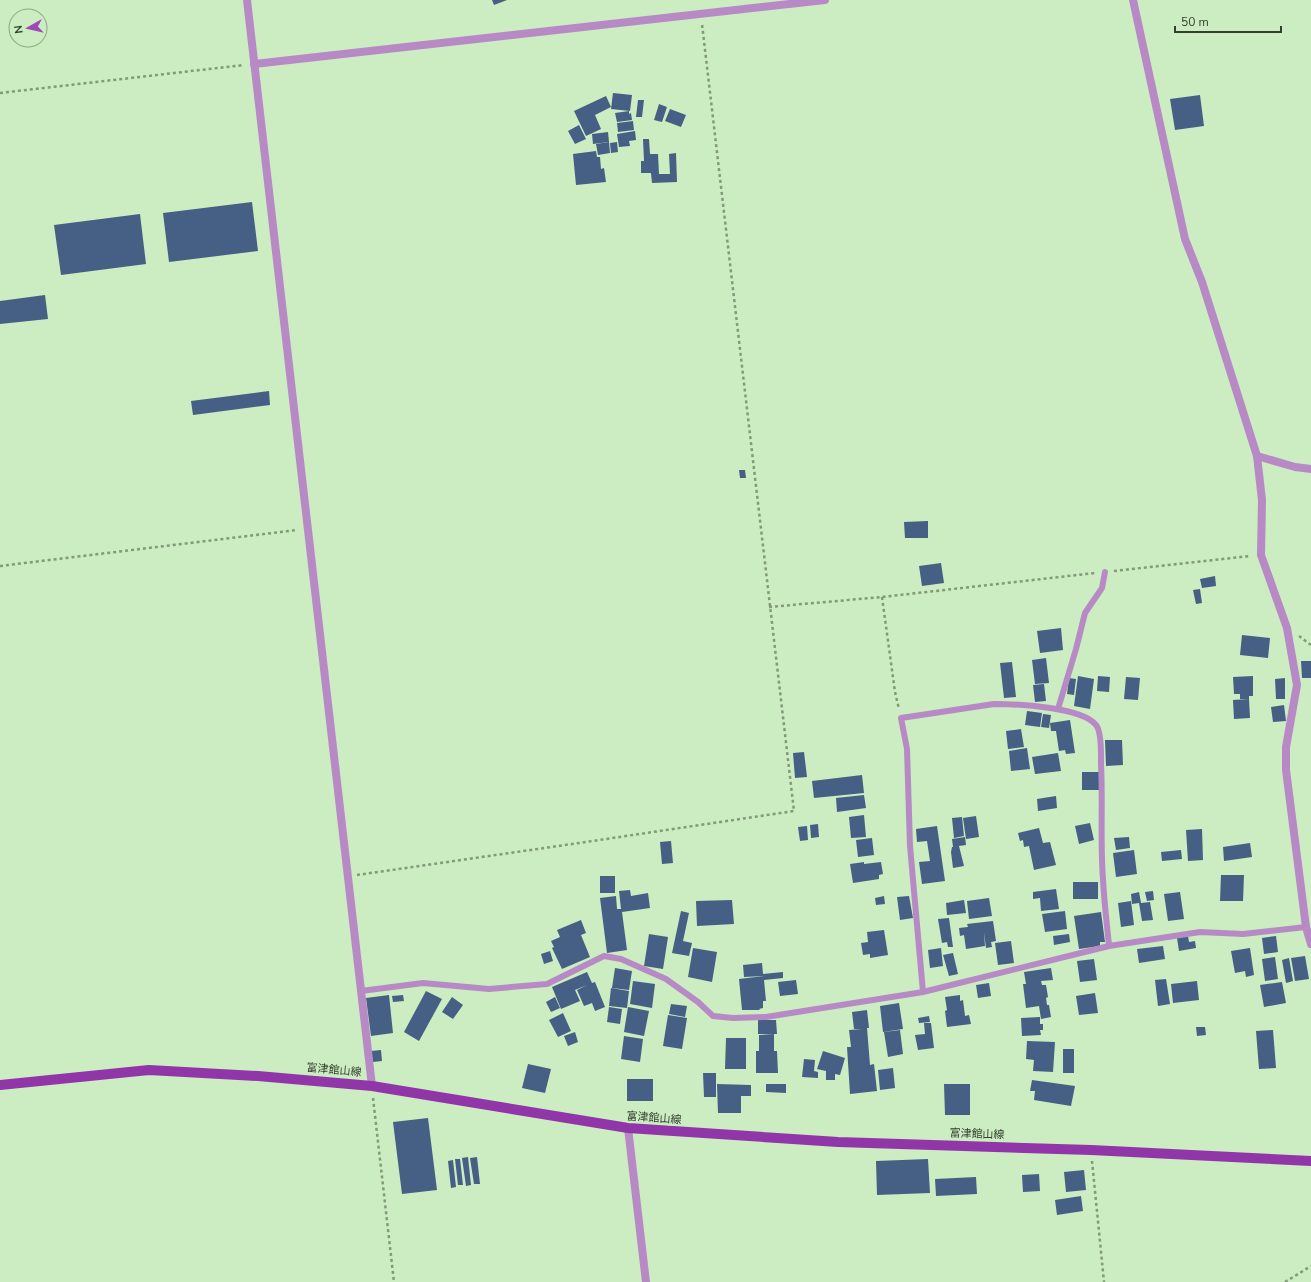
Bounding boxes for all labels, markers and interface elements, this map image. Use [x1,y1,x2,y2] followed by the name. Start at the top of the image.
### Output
[8,8,48,48] north arrow
[1175,8,1281,34] scale bar
[1181,14,1209,30] text: 50 m
[11,24,27,34] text: N
[306,1060,362,1080] street label: 富津館山線
[626,1109,682,1127] street label: 富津館山線
[949,1126,1005,1142] street label: 富津館山線

